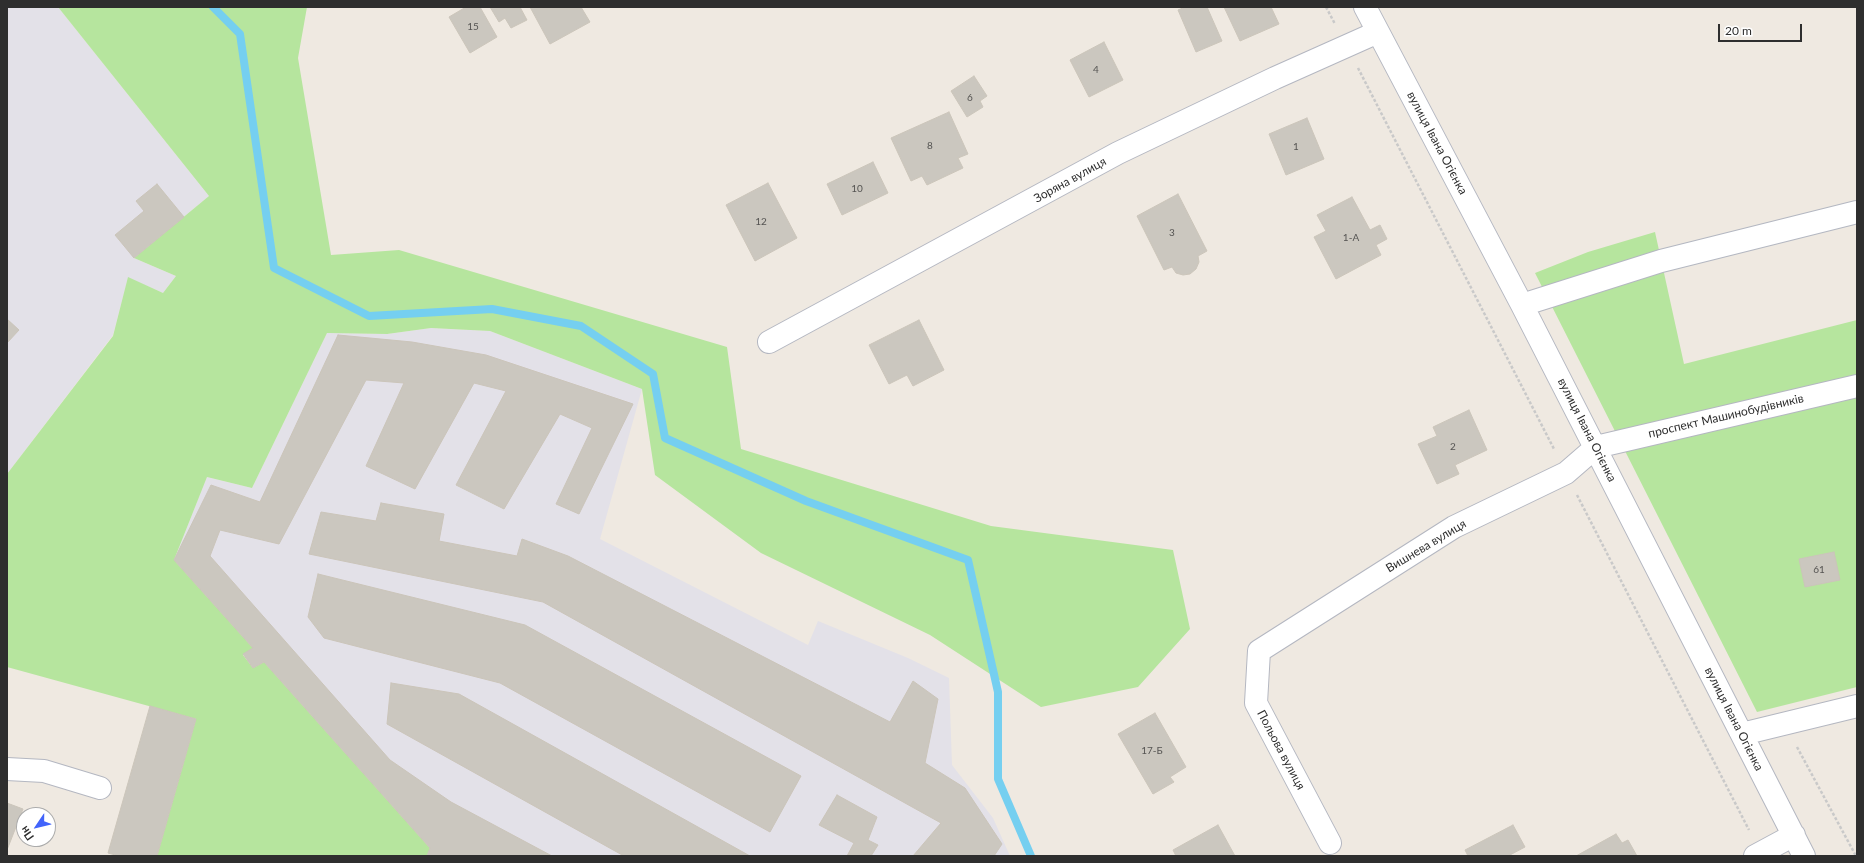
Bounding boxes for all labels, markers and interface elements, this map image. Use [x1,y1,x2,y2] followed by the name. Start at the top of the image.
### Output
[1720,16,1804,42] scale bar
[467,21,479,33] house number: 15
[1725,23,1752,38] text: 20 m
[1093,64,1099,76] house number: 4
[1404,89,1470,197] street label: вулиця Івана Огієнка
[967,92,973,104] house number: 6
[927,140,933,152] house number: 8
[1293,141,1299,153] house number: 1
[1031,154,1109,206] street label: Зоряна вулиця
[851,183,863,195] house number: 10
[755,216,767,228] house number: 12
[1169,227,1175,239] house number: 3
[1343,232,1359,244] house number: 1-А
[1555,376,1619,484] street label: вулиця Івана Огієнка
[1647,391,1805,441] street label: проспект Машинобудівників
[1450,441,1456,453] house number: 2
[1383,516,1469,576] street label: Вишнева вулиця
[1813,564,1825,576] house number: 61
[1702,665,1766,773] street label: вулиця Івана Огієнка
[1254,708,1308,792] street label: Польова вулиця
[1141,745,1163,757] house number: 17-Б
[16,807,56,847] north arrow
[17,824,36,843] text: Пн

